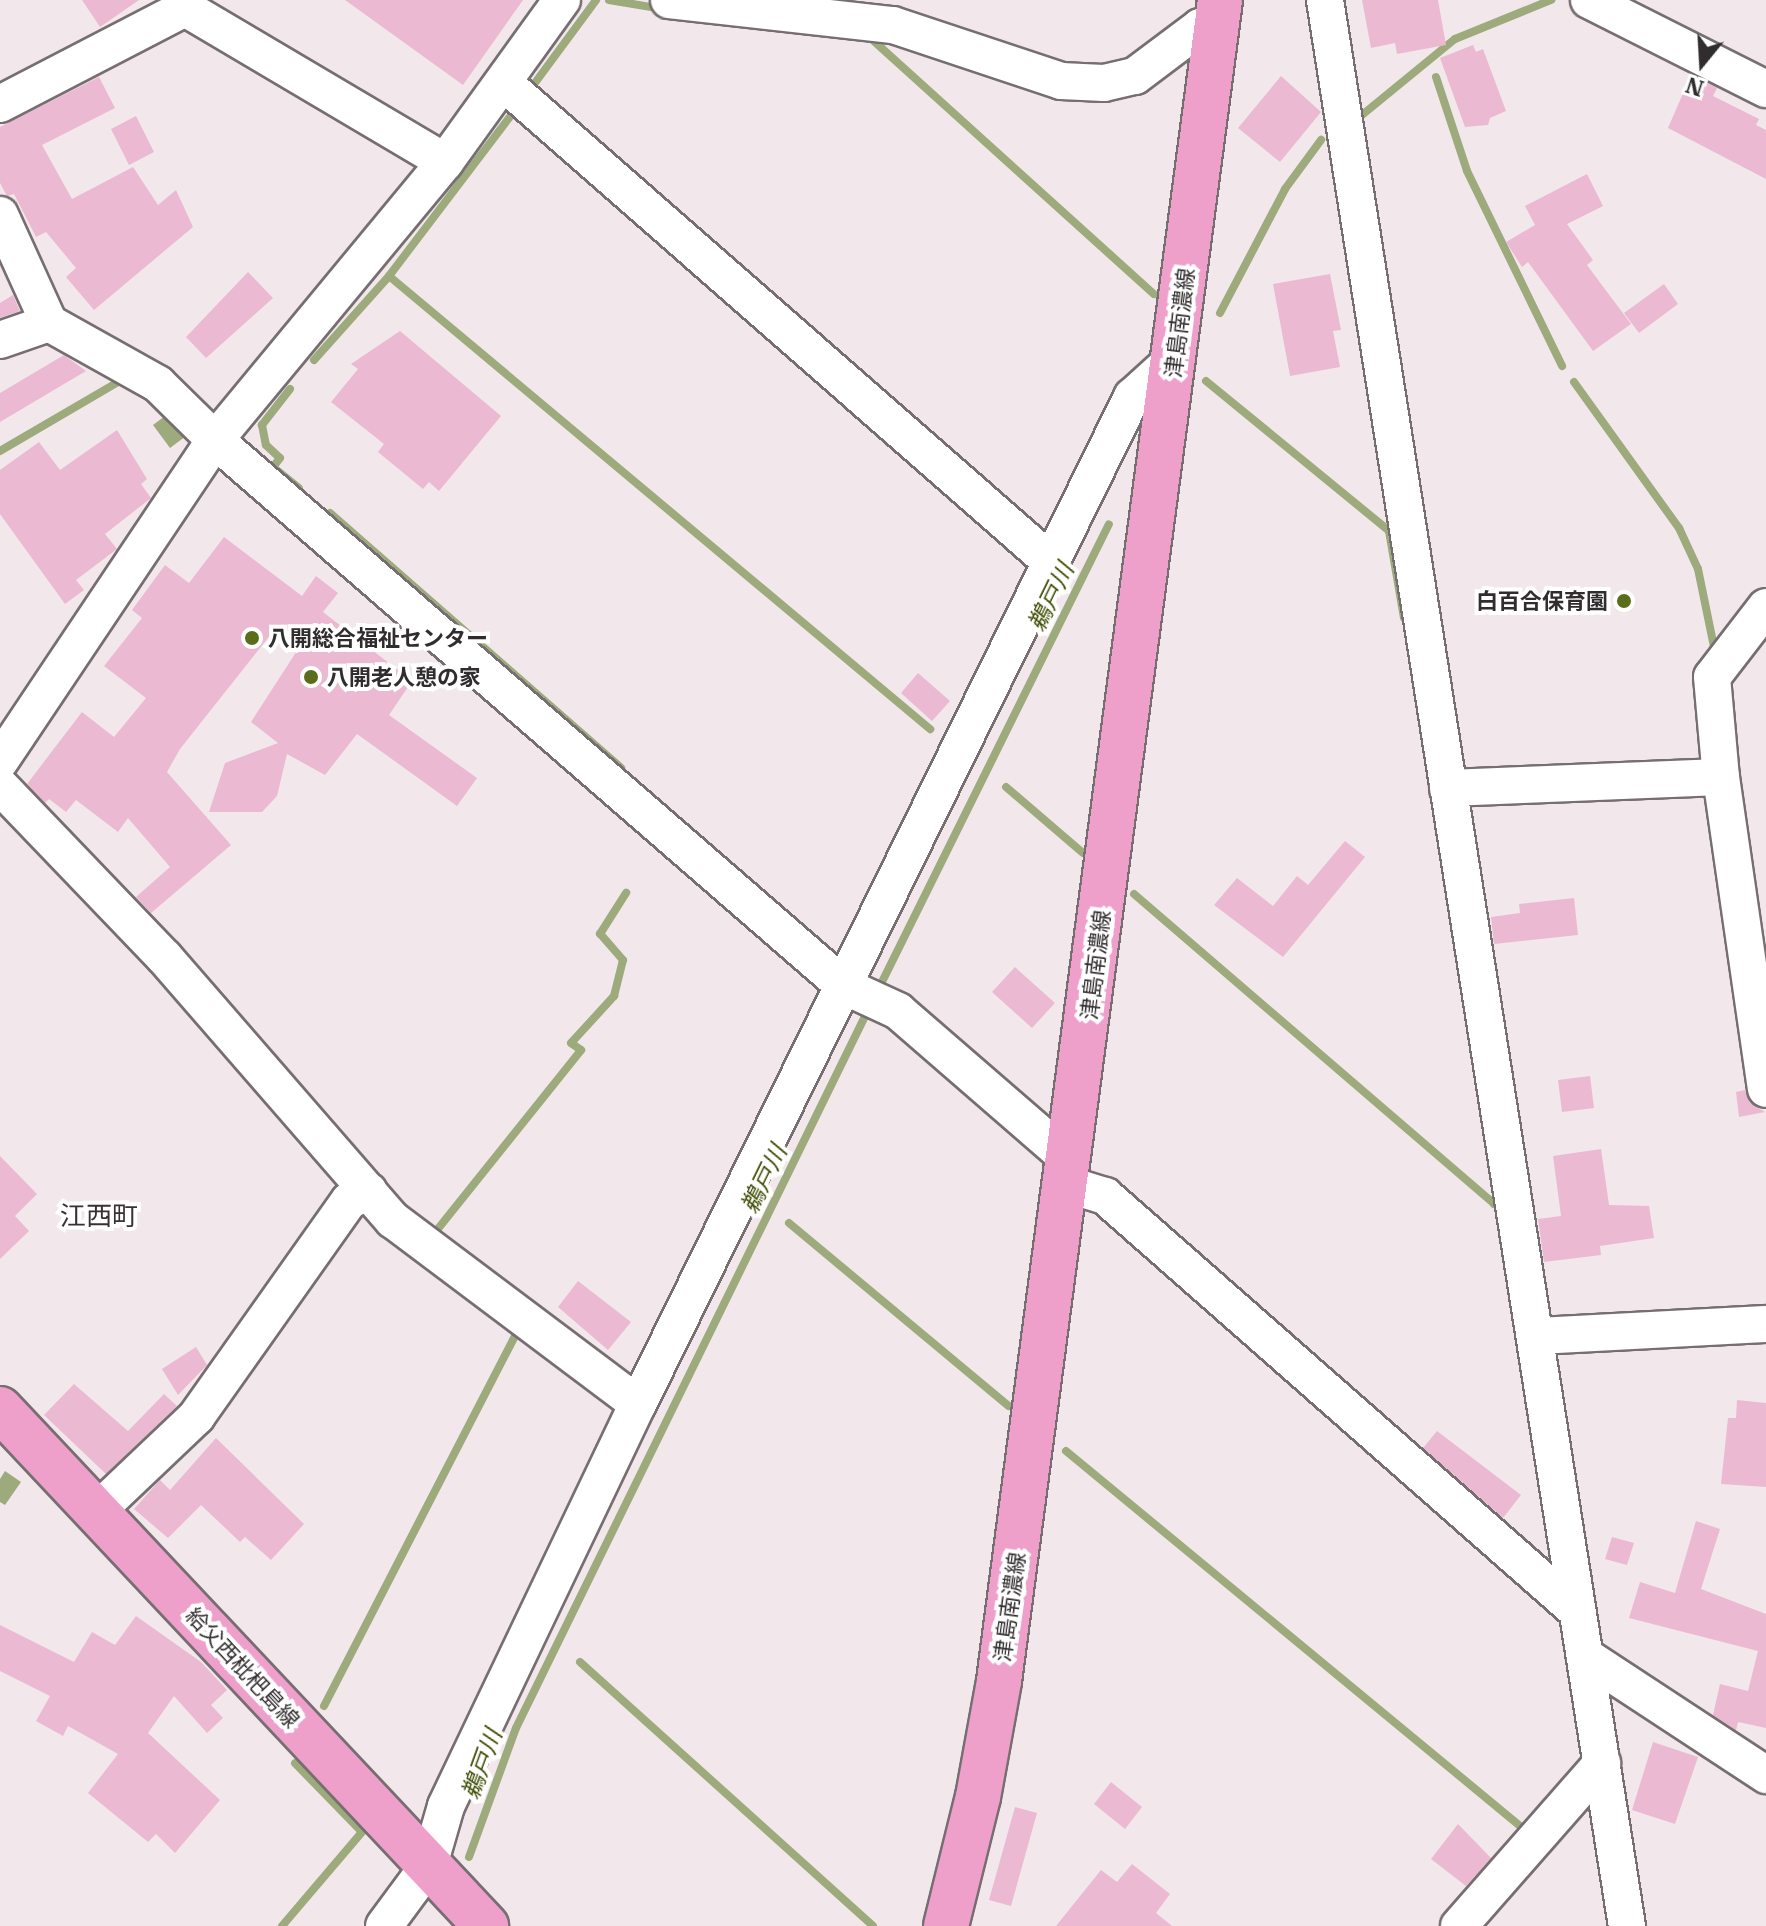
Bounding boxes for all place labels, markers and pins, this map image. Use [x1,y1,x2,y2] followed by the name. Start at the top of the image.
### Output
[1476,588,1608,614] place label: 白百合保育園
[1615,592,1633,610] marker: 白百合保育園
[268,625,488,651] place label: 八開総合福祉センター
[243,629,261,647] marker: 八開総合福祉センター
[327,664,481,690] place label: 八開老人憩の家
[302,668,320,686] marker: 八開老人憩の家

